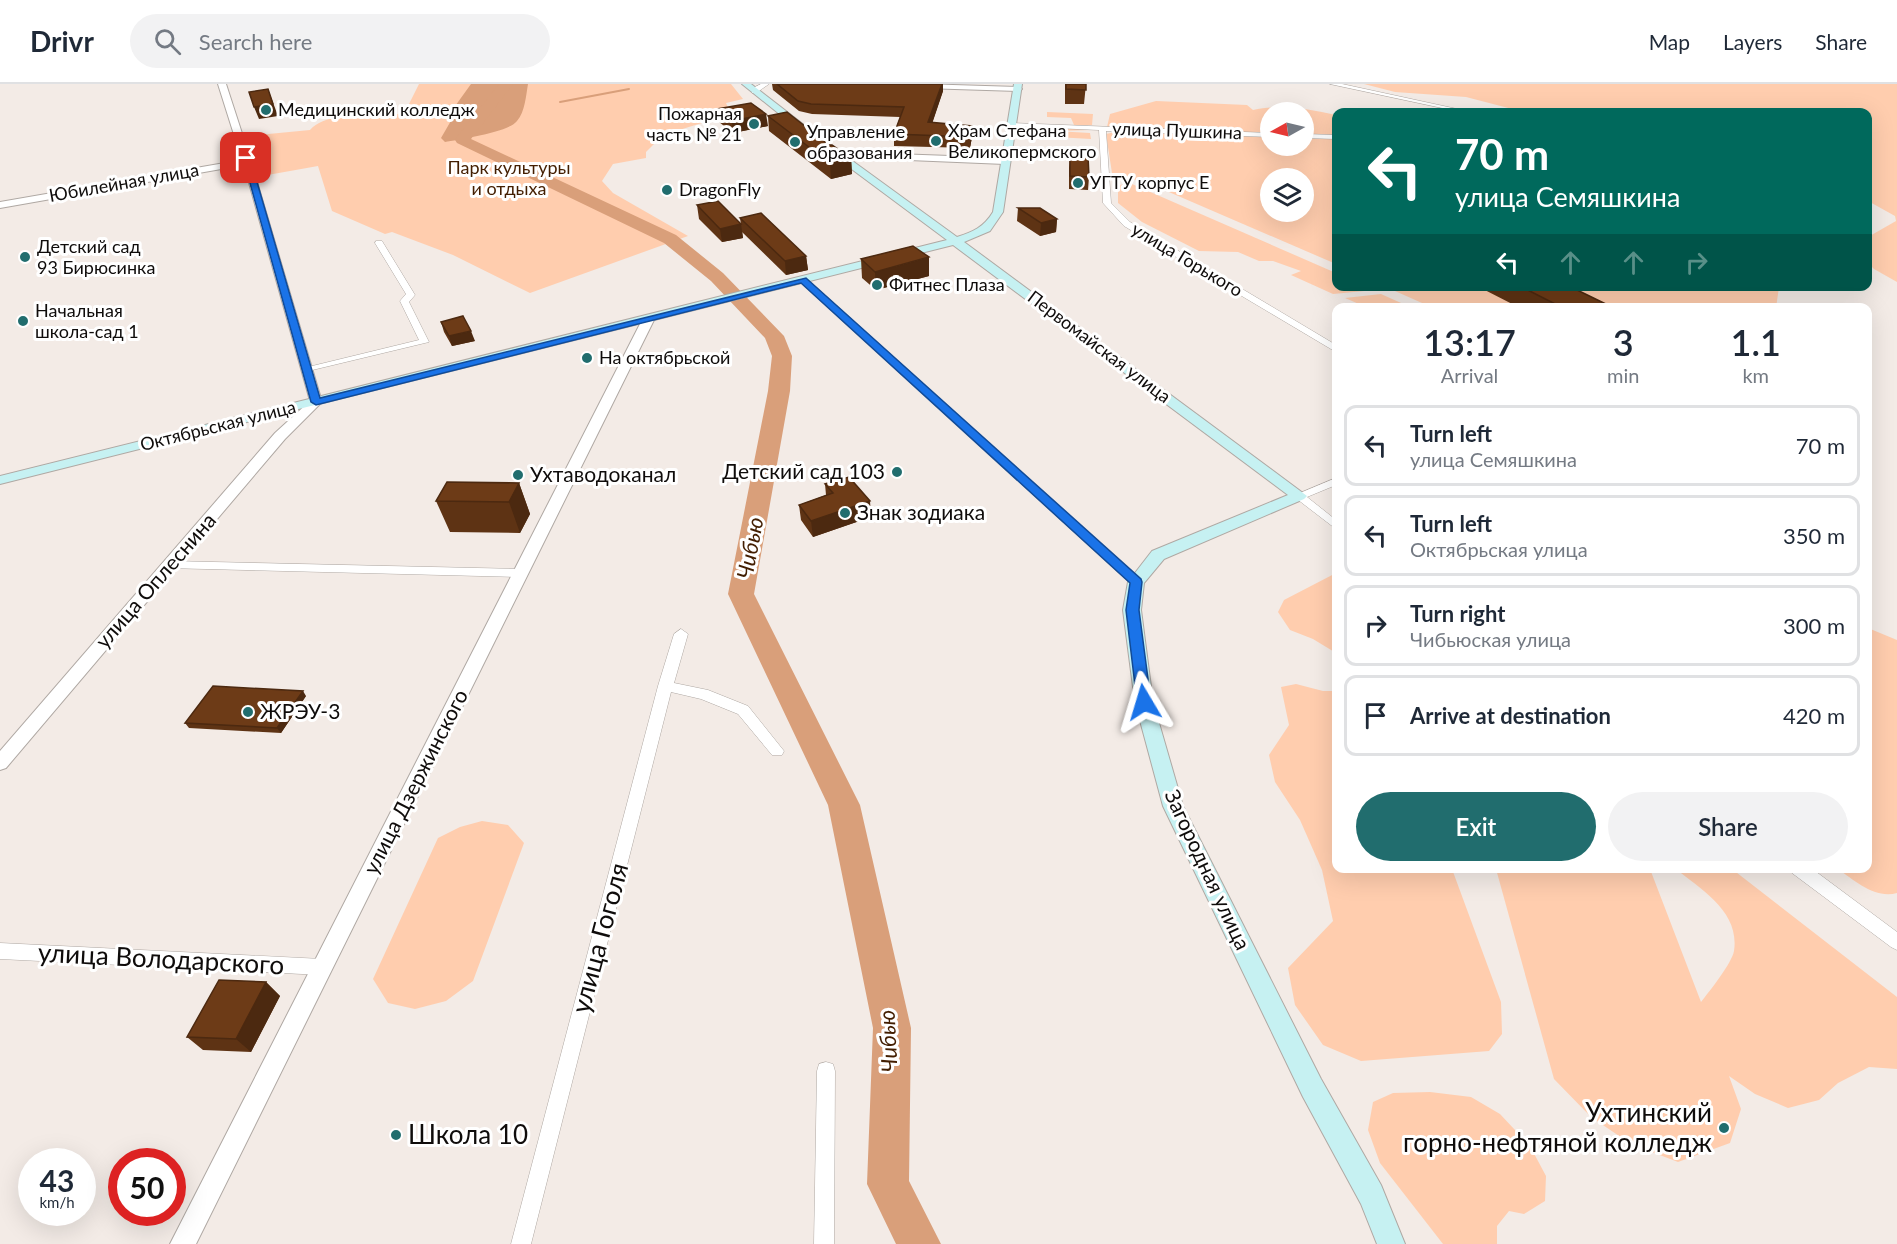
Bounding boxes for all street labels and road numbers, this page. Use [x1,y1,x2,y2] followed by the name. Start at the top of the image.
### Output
[1112,117,1242,143] street label: улица Пушкина
[47,158,200,206] street label: Юбилейная улица
[1128,217,1247,301] street label: улица Горького
[1024,285,1175,407] street label: Первомайская улица
[138,395,298,455] street label: Октябрьская улица
[89,507,220,653] street label: улица Оплеснина
[357,685,472,878] street label: улица Дзержинского
[1160,785,1256,954] street label: Загородная улица
[564,859,634,1016] street label: улица Гоголя
[37,936,285,980] street label: улица Володарского

